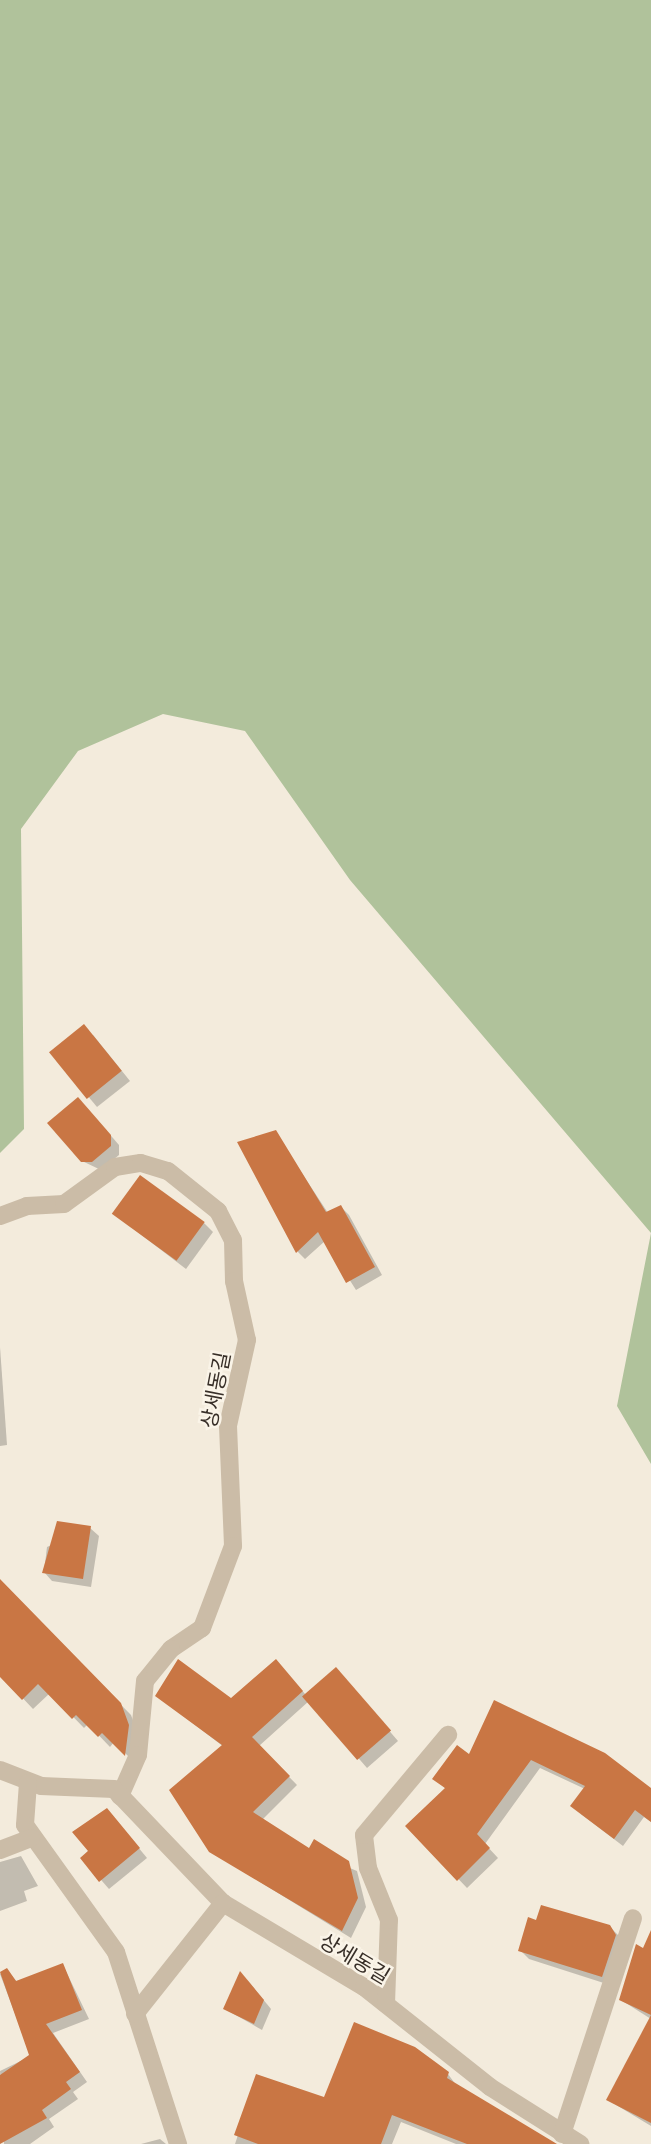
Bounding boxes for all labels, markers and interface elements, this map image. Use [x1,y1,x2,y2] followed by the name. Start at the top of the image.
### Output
[195,1350,235,1430] street label: 상세동길
[315,1927,395,1989] street label: 상세동길

